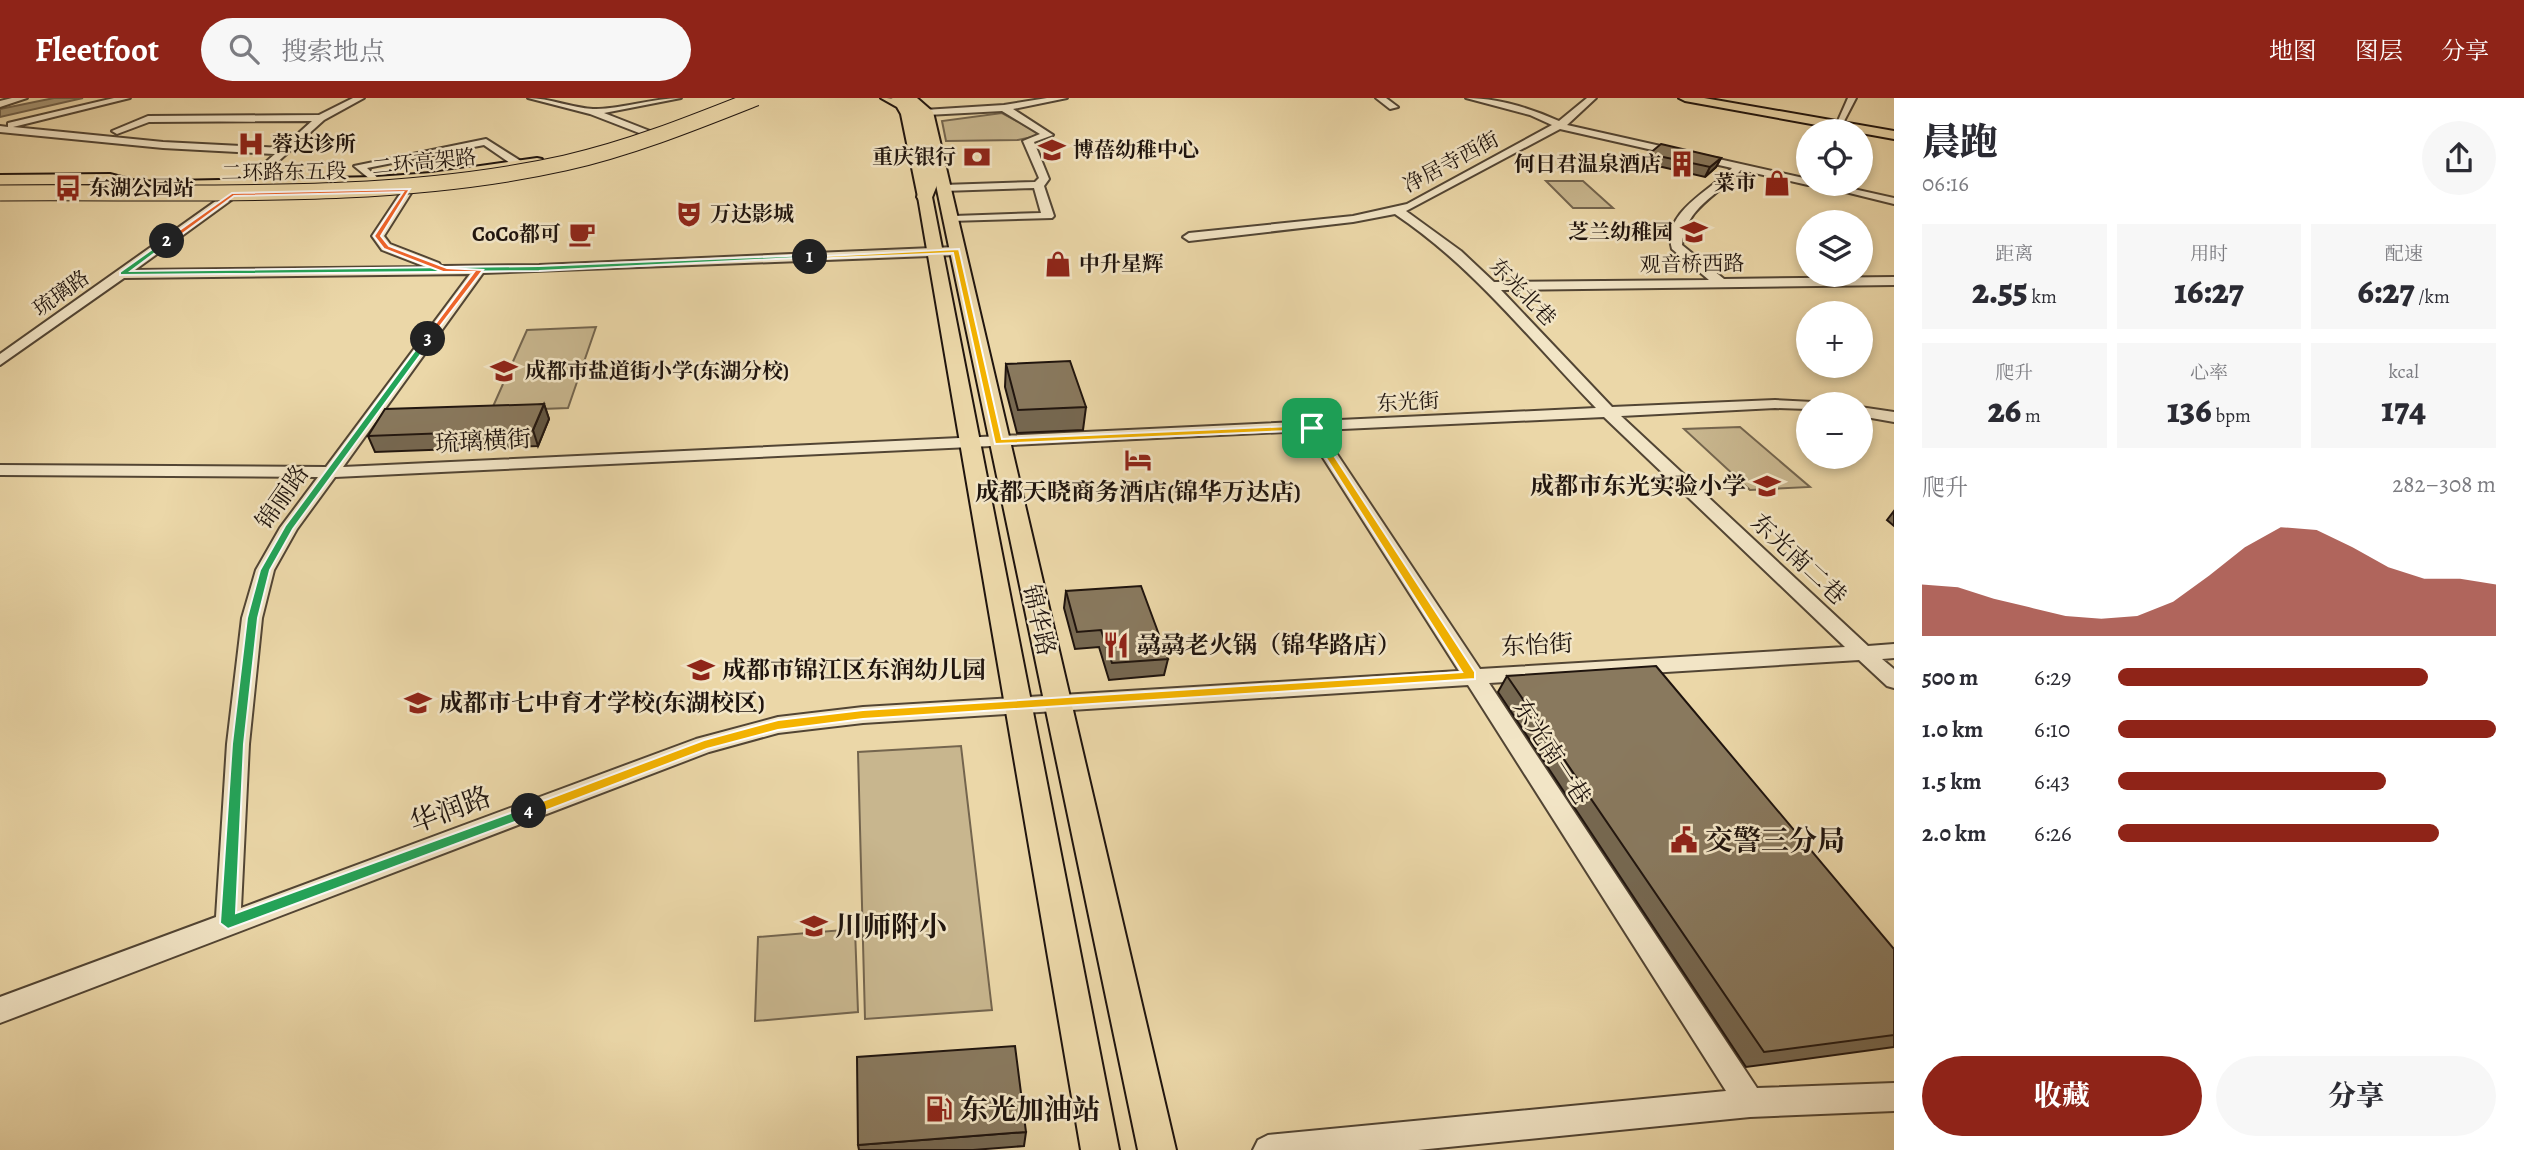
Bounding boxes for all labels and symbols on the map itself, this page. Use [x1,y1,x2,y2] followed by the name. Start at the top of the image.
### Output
[1398,125,1504,199] street label: 净居寺西街
[236,129,266,159] hospital icon: 蓉达诊所
[272,130,356,158] place label: 蓉达诊所
[1037,135,1067,165] school or university icon: 博蓓幼稚中心
[1073,136,1199,164] place label: 博蓓幼稚中心
[962,142,992,172] bank icon: 重庆银行
[370,143,478,181] street label: 二环高架路
[872,143,956,171] place label: 重庆银行
[1667,149,1697,179] building icon: 何日君温泉酒店
[1514,150,1661,178] place label: 何日君温泉酒店
[221,157,347,187] street label: 二环路东五段
[1762,168,1792,198] shop icon: 菜市
[1714,169,1756,197] place label: 菜市
[53,173,83,203] bus stop icon: 东湖公园站
[89,174,194,202] place label: 东湖公园站
[674,199,704,229] theatre icon: 万达影城
[710,200,794,228] place label: 万达影城
[1679,217,1709,247] school or university icon: 芝兰幼稚园
[1568,218,1673,246] place label: 芝兰幼稚园
[567,219,597,249] cafe icon: CoCo都可
[472,220,561,248] place label: CoCo都可
[150,223,184,258] pin: 2
[792,240,828,274] pin: 1
[1043,249,1073,279] shop icon: 中升星辉
[1639,249,1745,279] street label: 观音桥西路
[1079,250,1164,278] place label: 中升星辉
[1484,252,1562,332] street label: 东光北巷
[27,263,95,323] street label: 琉璃路
[410,322,446,356] pin: 3
[489,356,519,386] school or university icon: 成都市盐道街小学(东湖分校)
[525,357,789,385] place label: 成都市盐道街小学(东湖分校)
[1376,386,1440,418] street label: 东光街
[1282,398,1342,458] pin
[434,423,532,459] street label: 琉璃横街
[1123,445,1153,475] hotel icon: 成都天晓商务酒店(锦华万达店)
[248,458,316,536] street label: 锦丽路
[1530,470,1746,502] place label: 成都市东光实验小学
[1752,471,1782,501] school or university icon: 成都市东光实验小学
[975,476,1301,508] place label: 成都天晓商务酒店(锦华万达店)
[1744,506,1854,612] street label: 东光南二巷
[1015,581,1063,659] street label: 锦华路
[1500,627,1574,663] street label: 东怡街
[1137,629,1401,661] place label: 骉骉老火锅（锦华路店）
[1101,630,1131,660] restaurant icon: 骉骉老火锅（锦华路店）
[722,654,986,686] place label: 成都市锦江区东润幼儿园
[686,655,716,685] school or university icon: 成都市锦江区东润幼儿园
[439,687,765,719] place label: 成都市七中育才学校(东湖校区)
[403,688,433,718] school or university icon: 成都市七中育才学校(东湖校区)
[1506,693,1598,811] street label: 东光南一巷
[404,778,496,842] street label: 华润路
[512,794,546,828] pin: 4
[1705,822,1845,860] place label: 交警三分局
[1669,825,1699,855] public building icon: 交警三分局
[835,908,947,946] place label: 川师附小
[799,911,829,941] school or university icon: 川师附小
[960,1091,1100,1129] place label: 东光加油站
[924,1094,954,1124] fuel station icon: 东光加油站

